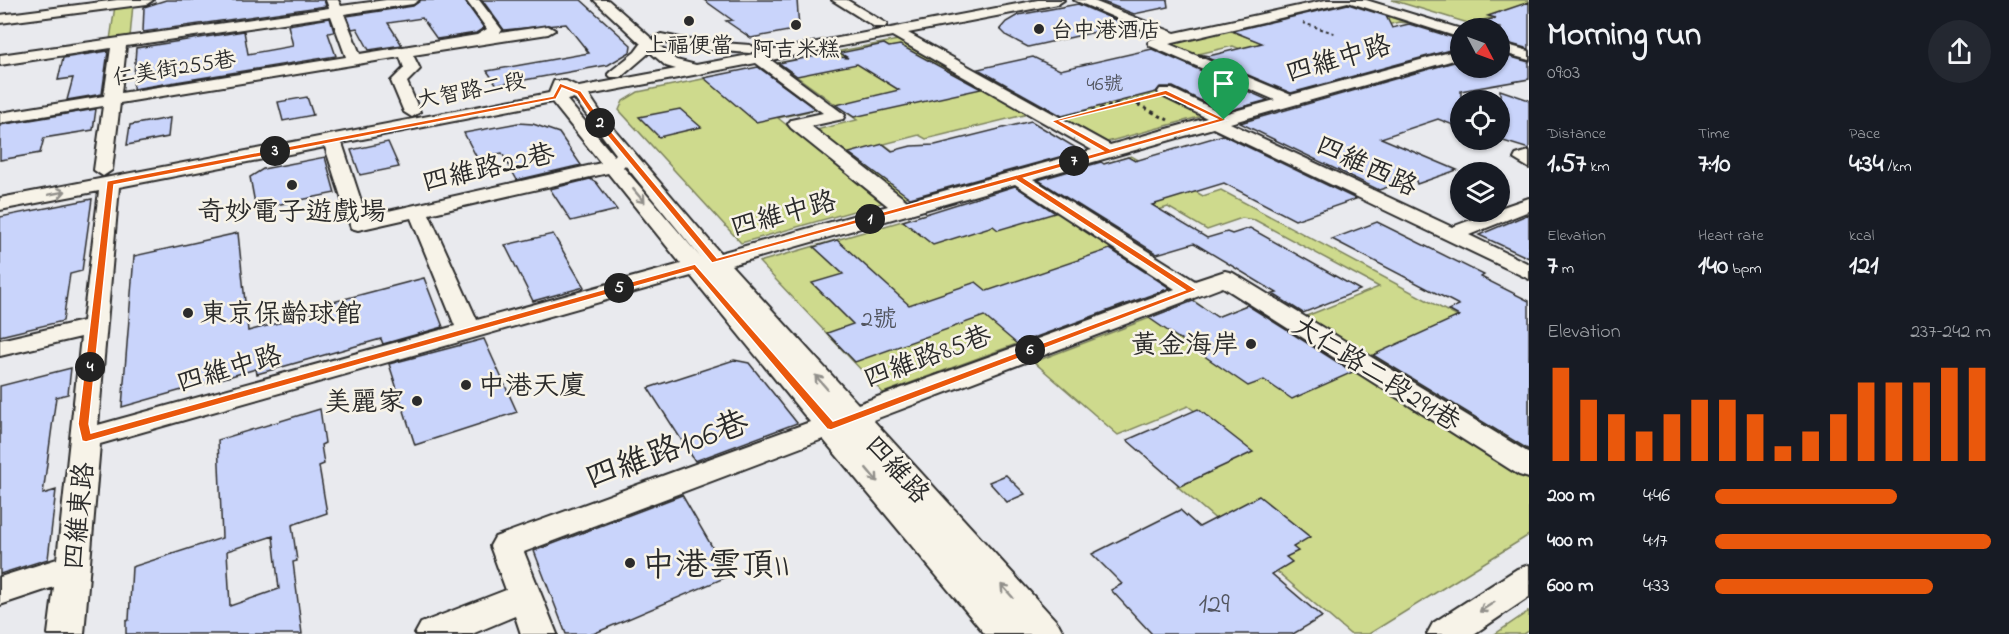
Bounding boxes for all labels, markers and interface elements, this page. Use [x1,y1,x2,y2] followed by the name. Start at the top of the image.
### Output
[1547,12,1701,60] text: Morning run
[682,14,696,28] marker: 上福便當
[1051,16,1161,48] place label: 台中港酒店
[789,18,803,32] marker: 阿吉米糕
[1450,18,1510,78] north arrow
[1450,18,1510,222] map controls
[1928,20,1991,83] button: share
[1032,22,1046,36] marker: 台中港酒店
[1281,27,1396,94] street label: 四維中路
[645,31,733,63] place label: 上福便當
[752,35,840,67] place label: 阿吉米糕
[111,44,238,95] street label: 仁美街255巷
[1198,58,1249,120] pin
[1547,59,1580,88] text: 09:03
[415,66,529,118] street label: 大智路二段
[1207,67,1240,100] icon: arrive
[1086,71,1124,100] house number: 46號
[1450,90,1510,150] button: locate
[585,108,615,138] pin: 2
[596,111,604,135] text: 2
[1547,122,1606,146] text: Distance
[1698,122,1730,146] text: Time
[1849,122,1880,146] text: Pace
[1309,127,1423,208] street label: 四維西路
[418,135,559,204] street label: 四維路22巷
[260,136,290,166] pin: 3
[272,139,278,163] text: 3
[1059,146,1089,176] pin: 7
[1547,146,1586,184] text: 1.57
[1698,146,1730,184] text: 7:10
[1849,146,1883,184] text: 4:34
[1071,149,1077,173] text: 7
[1586,155,1610,179] text: km
[1883,155,1912,179] text: /km
[1450,162,1510,222] button: layers
[285,178,299,192] marker: 奇妙電子遊戲場
[726,183,841,248] street label: 四維中路
[47,187,67,198] one-way arrow
[632,188,645,204] one-way arrow
[198,194,387,233] place label: 奇妙電子遊戲場
[855,204,885,234] pin: 1
[867,207,873,231] text: 1
[1547,224,1606,248] text: Elevation
[1698,224,1764,248] text: Heart rate
[1849,224,1874,248] text: kcal
[1547,248,1558,286] text: 7
[1698,248,1728,286] text: 140
[1849,248,1878,286] text: 121
[1558,257,1574,281] text: m
[1728,257,1762,281] text: bpm
[604,273,634,303] pin: 5
[614,276,624,300] text: 5
[200,296,362,335] place label: 東京保齡球館
[861,303,897,338] house number: 2號
[181,306,195,320] marker: 東京保齡球館
[1284,308,1467,443] street label: 大仁路二段291巷
[858,317,997,400] street label: 四維路85巷
[1547,318,1621,347] text: Elevation
[1910,318,1991,347] text: 237–242 m
[1131,327,1239,366] place label: 黃金海岸
[1015,335,1045,365] pin: 6
[172,337,287,404] street label: 四維中路
[1244,337,1258,351] marker: 黃金海岸
[1026,338,1034,362] text: 6
[75,352,105,382] pin: 4
[87,355,93,379] text: 4
[478,368,586,407] place label: 中港天廈
[814,374,827,390] one-way arrow
[459,378,473,392] marker: 中港天廈
[324,384,405,423] place label: 美麗家
[410,394,424,408] marker: 美麗家
[579,400,756,504] street label: 四維路106巷
[855,428,938,514] street label: 四維路
[55,461,106,572] street label: 四維東路
[865,467,878,483] one-way arrow
[1547,482,1595,511] text: 200 m
[1643,482,1670,511] text: 4:46
[1547,527,1593,556] text: 400 m
[1643,527,1668,556] text: 4:17
[642,543,790,591] place label: 中港雲頂II
[623,556,637,570] marker: 中港雲頂II
[1547,572,1594,601] text: 600 m
[1643,572,1669,601] text: 4:33
[1000,583,1014,598] one-way arrow
[1198,585,1230,626] house number: 129
[1479,601,1496,613] one-way arrow

